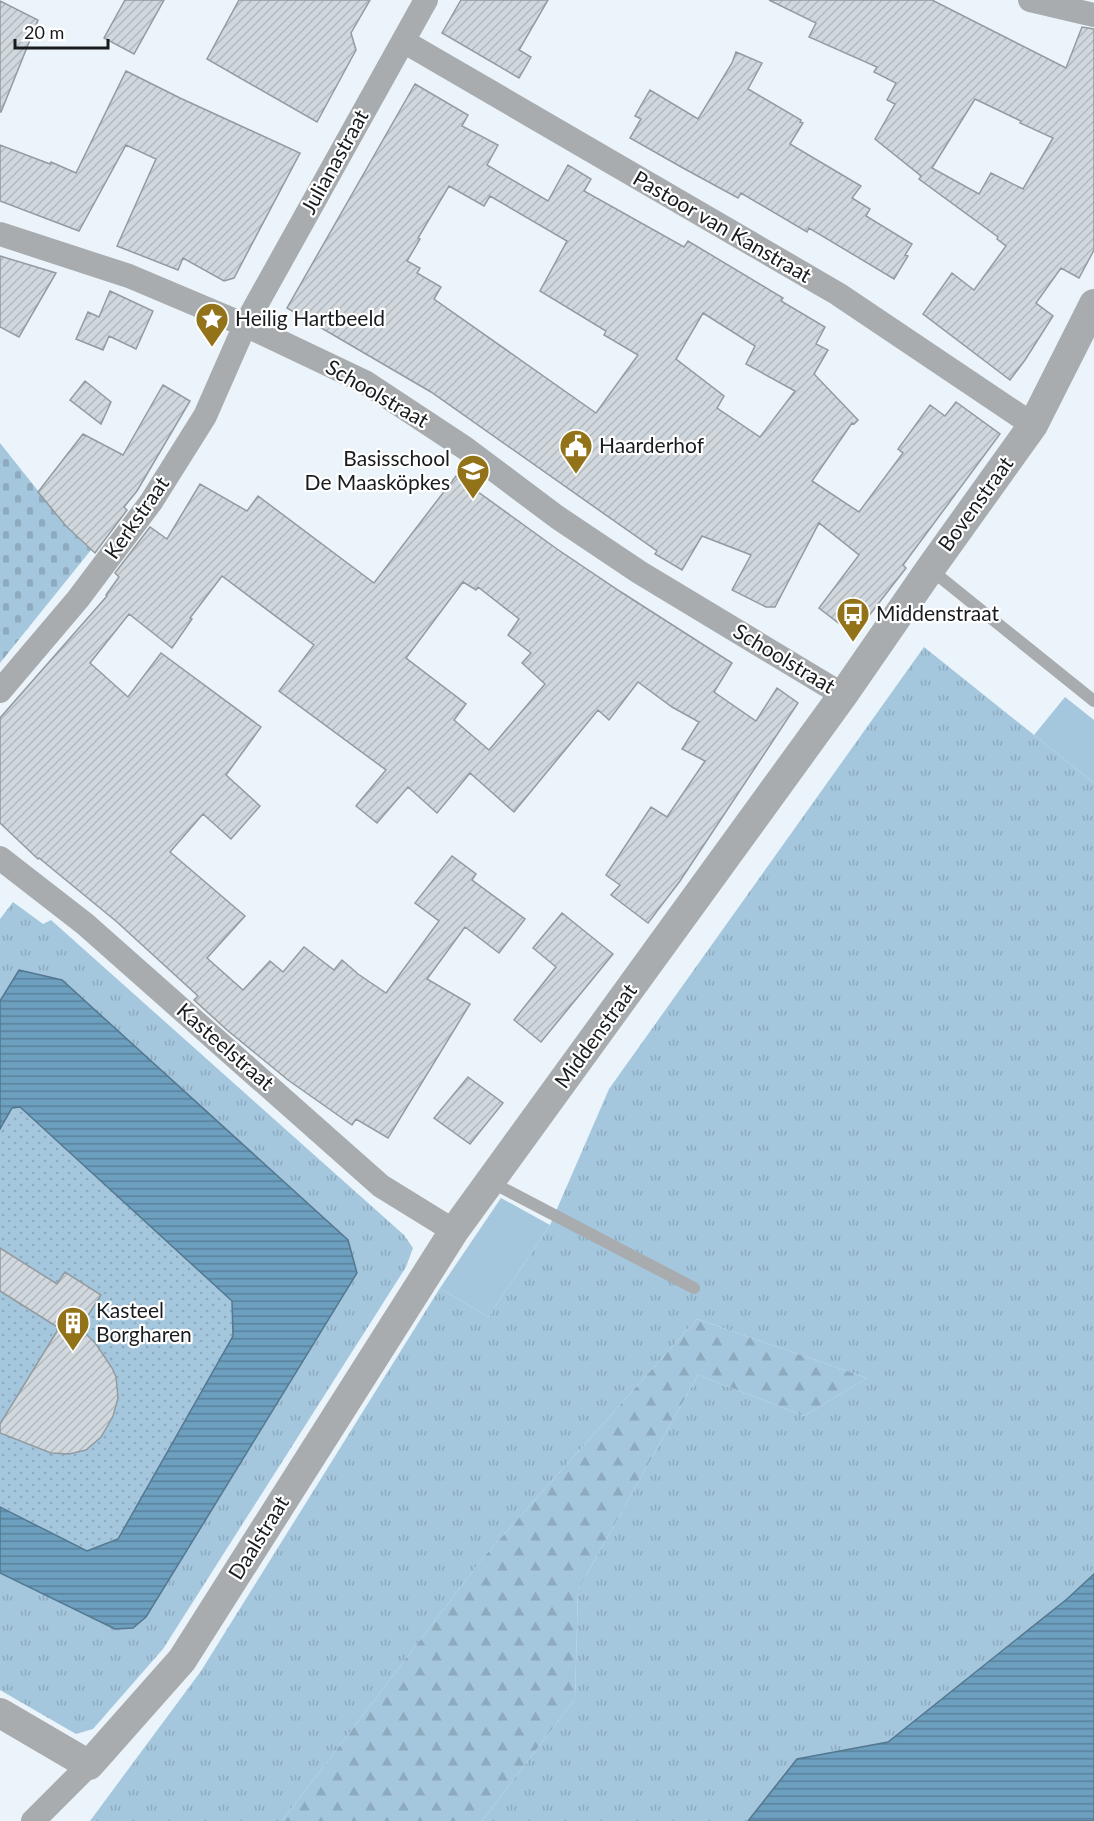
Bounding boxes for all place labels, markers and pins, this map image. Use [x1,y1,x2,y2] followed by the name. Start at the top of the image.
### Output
[194,301,230,348] place icon: Heilig Hartbeeld
[235,305,385,330] place label: Heilig Hartbeeld
[558,428,594,475] public building icon: Haarderhof
[599,432,705,457] place label: Haarderhof
[305,445,450,494] place label: Basisschool De Maasköpkes
[455,453,491,500] school or university icon: Basisschool De Maasköpkes
[835,596,871,643] bus stop icon: Middenstraat
[876,600,1000,625] place label: Middenstraat
[96,1297,192,1346] place label: Kasteel Borgharen
[55,1305,91,1352] building icon: Kasteel Borgharen

